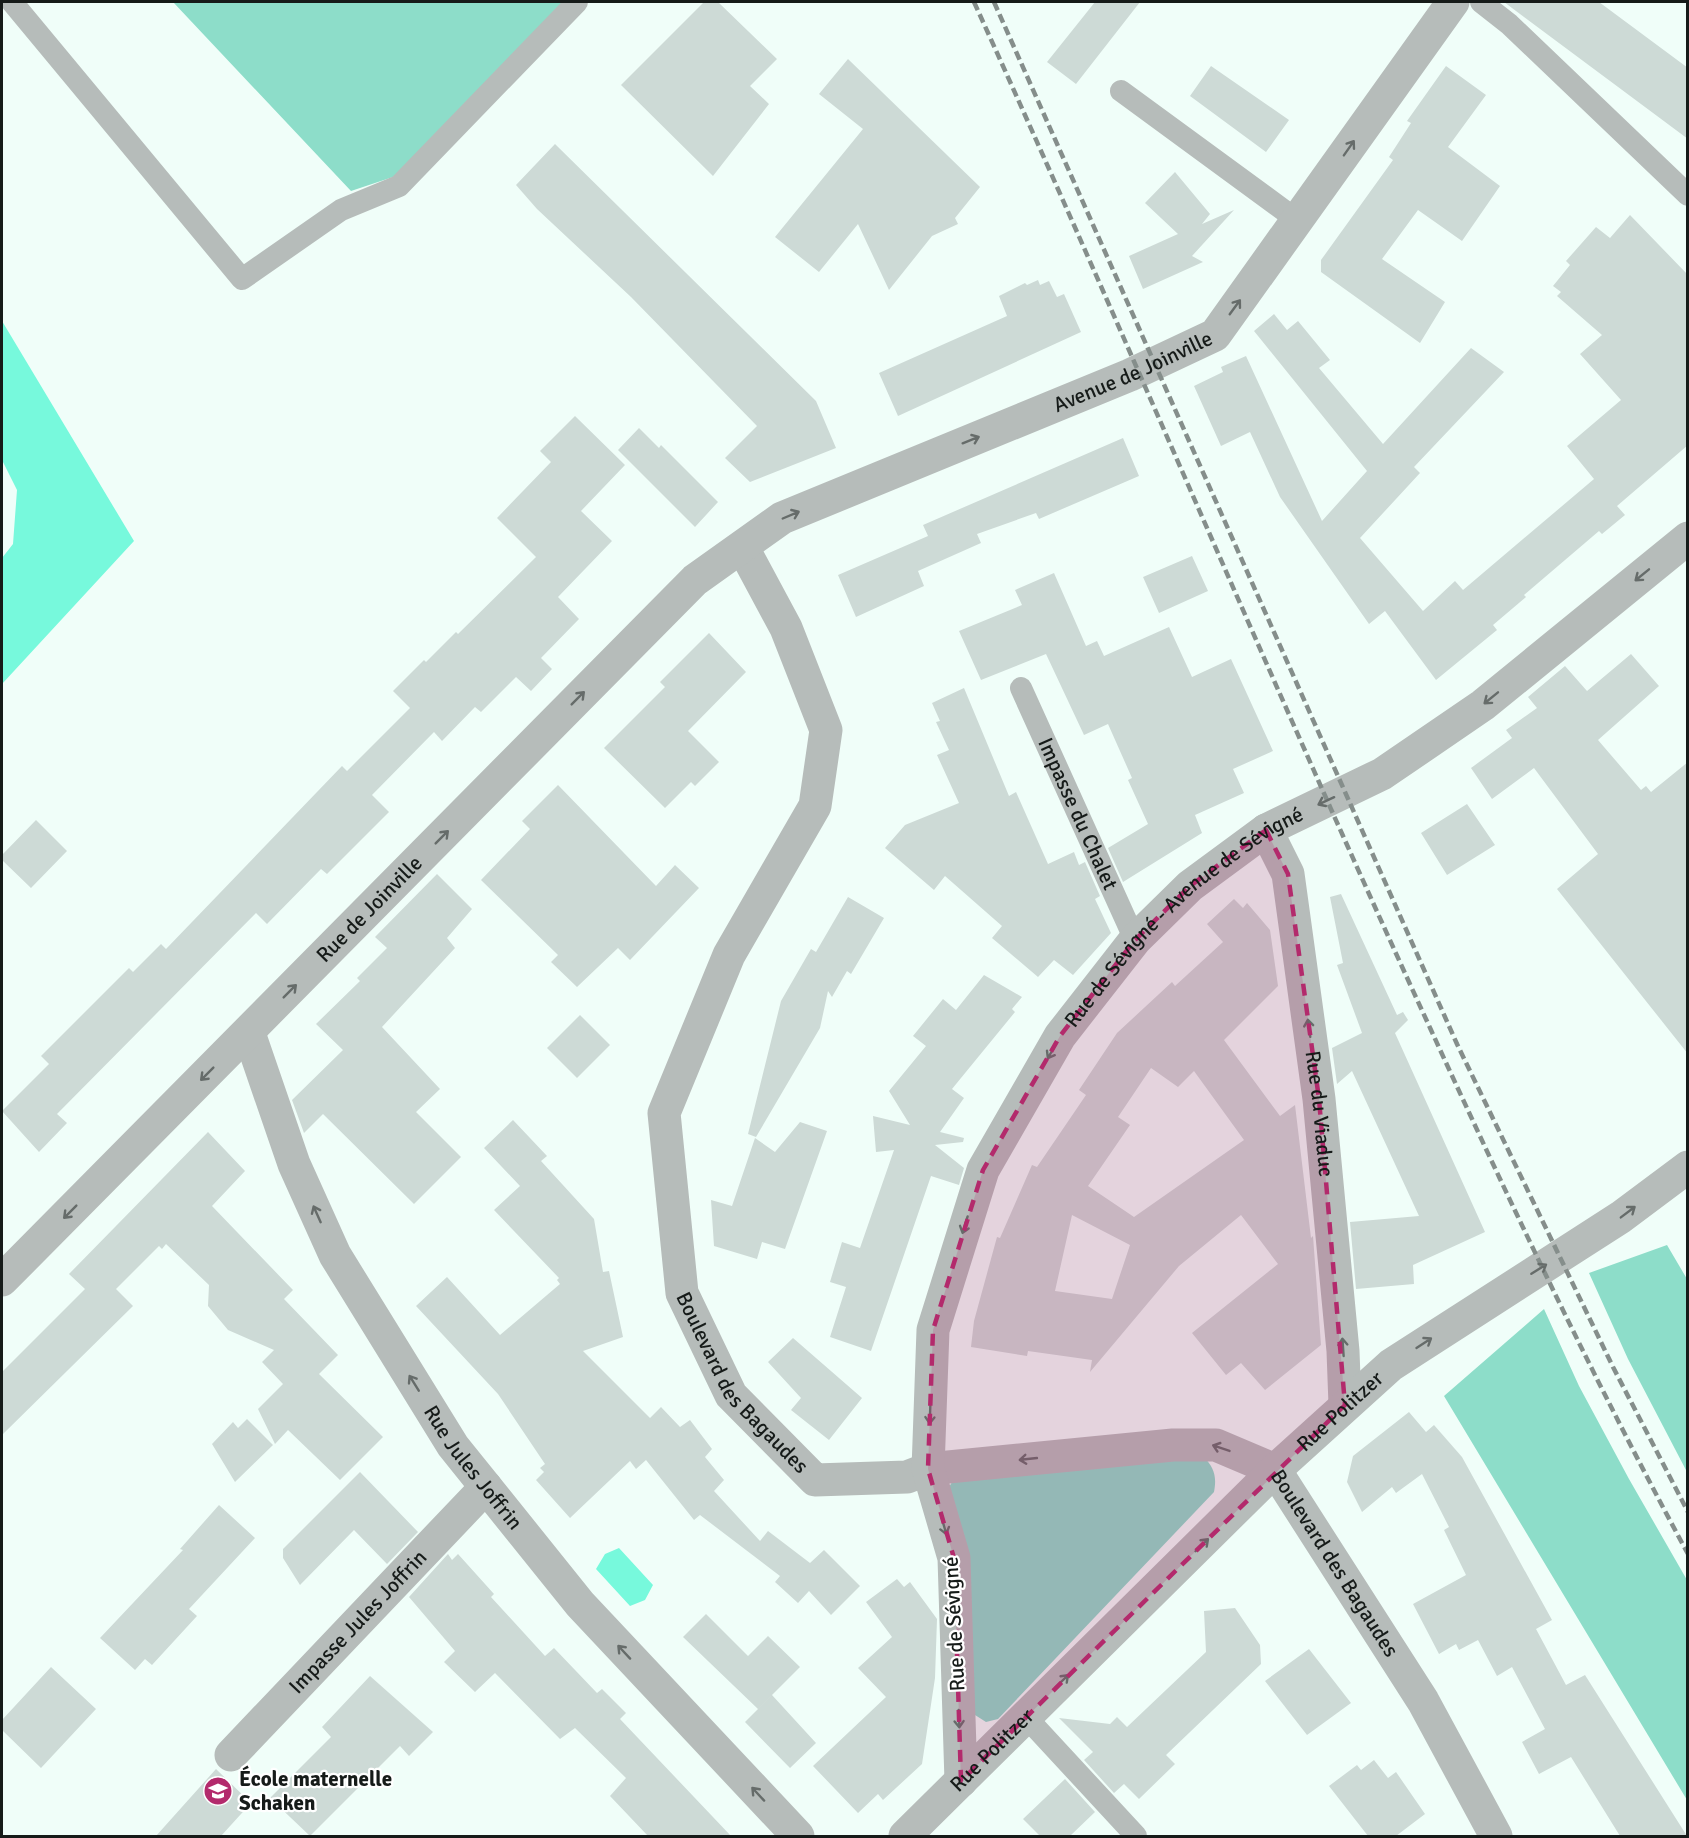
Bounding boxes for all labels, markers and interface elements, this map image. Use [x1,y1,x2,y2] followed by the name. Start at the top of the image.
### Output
[1342,141,1355,157] one-way arrow
[1229,299,1241,315] one-way arrow
[1049,325,1217,418] street label: Avenue de Joinville
[962,434,980,445] one-way arrow
[782,508,800,520] one-way arrow
[1634,568,1650,581] one-way arrow
[571,691,586,706] one-way arrow
[1483,691,1499,704] one-way arrow
[1032,734,1124,894] street label: Impasse du Chalet
[1318,795,1336,807] one-way arrow
[1059,801,1307,1032] street label: Rue de Sévigné - Avenue de Sévigné
[434,830,449,845] one-way arrow
[311,850,428,968] street label: Rue de Joinville
[283,984,297,999] one-way arrow
[1303,1018,1314,1038] one-way arrow
[1045,1042,1057,1059] one-way arrow
[1299,1049,1339,1178] street label: Rue du Viaduc
[200,1067,215,1082] one-way arrow
[62,1205,77,1219] one-way arrow
[310,1206,322,1224] one-way arrow
[1619,1206,1635,1218] one-way arrow
[959,1215,970,1234] one-way arrow
[1530,1262,1547,1274] one-way arrow
[670,1288,814,1479] street label: Boulevard des Bagaudes
[1337,1337,1348,1357] one-way arrow
[1415,1337,1432,1349] one-way arrow
[1291,1365,1389,1457] street label: Rue Politzer
[407,1375,419,1392] one-way arrow
[418,1400,528,1535] street label: Rue Jules Joffrin
[924,1404,935,1424] one-way arrow
[1212,1442,1231,1453] one-way arrow
[1018,1454,1038,1465] one-way arrow
[1265,1464,1404,1662] street label: Boulevard des Bagaudes
[939,1516,950,1535] one-way arrow
[1194,1538,1209,1552] one-way arrow
[283,1544,432,1699] street label: Impasse Jules Joffrin
[937,1556,971,1692] street label: Rue de Sévigné
[617,1644,632,1659] one-way arrow
[1054,1673,1069,1688] one-way arrow
[944,1703,1039,1797] street label: Rue Politzer
[953,1709,964,1729] one-way arrow
[239,1765,392,1816] place label: École maternelle Schaken
[202,1775,234,1807] school or university icon: École maternelle Schaken
[751,1786,765,1801] one-way arrow

